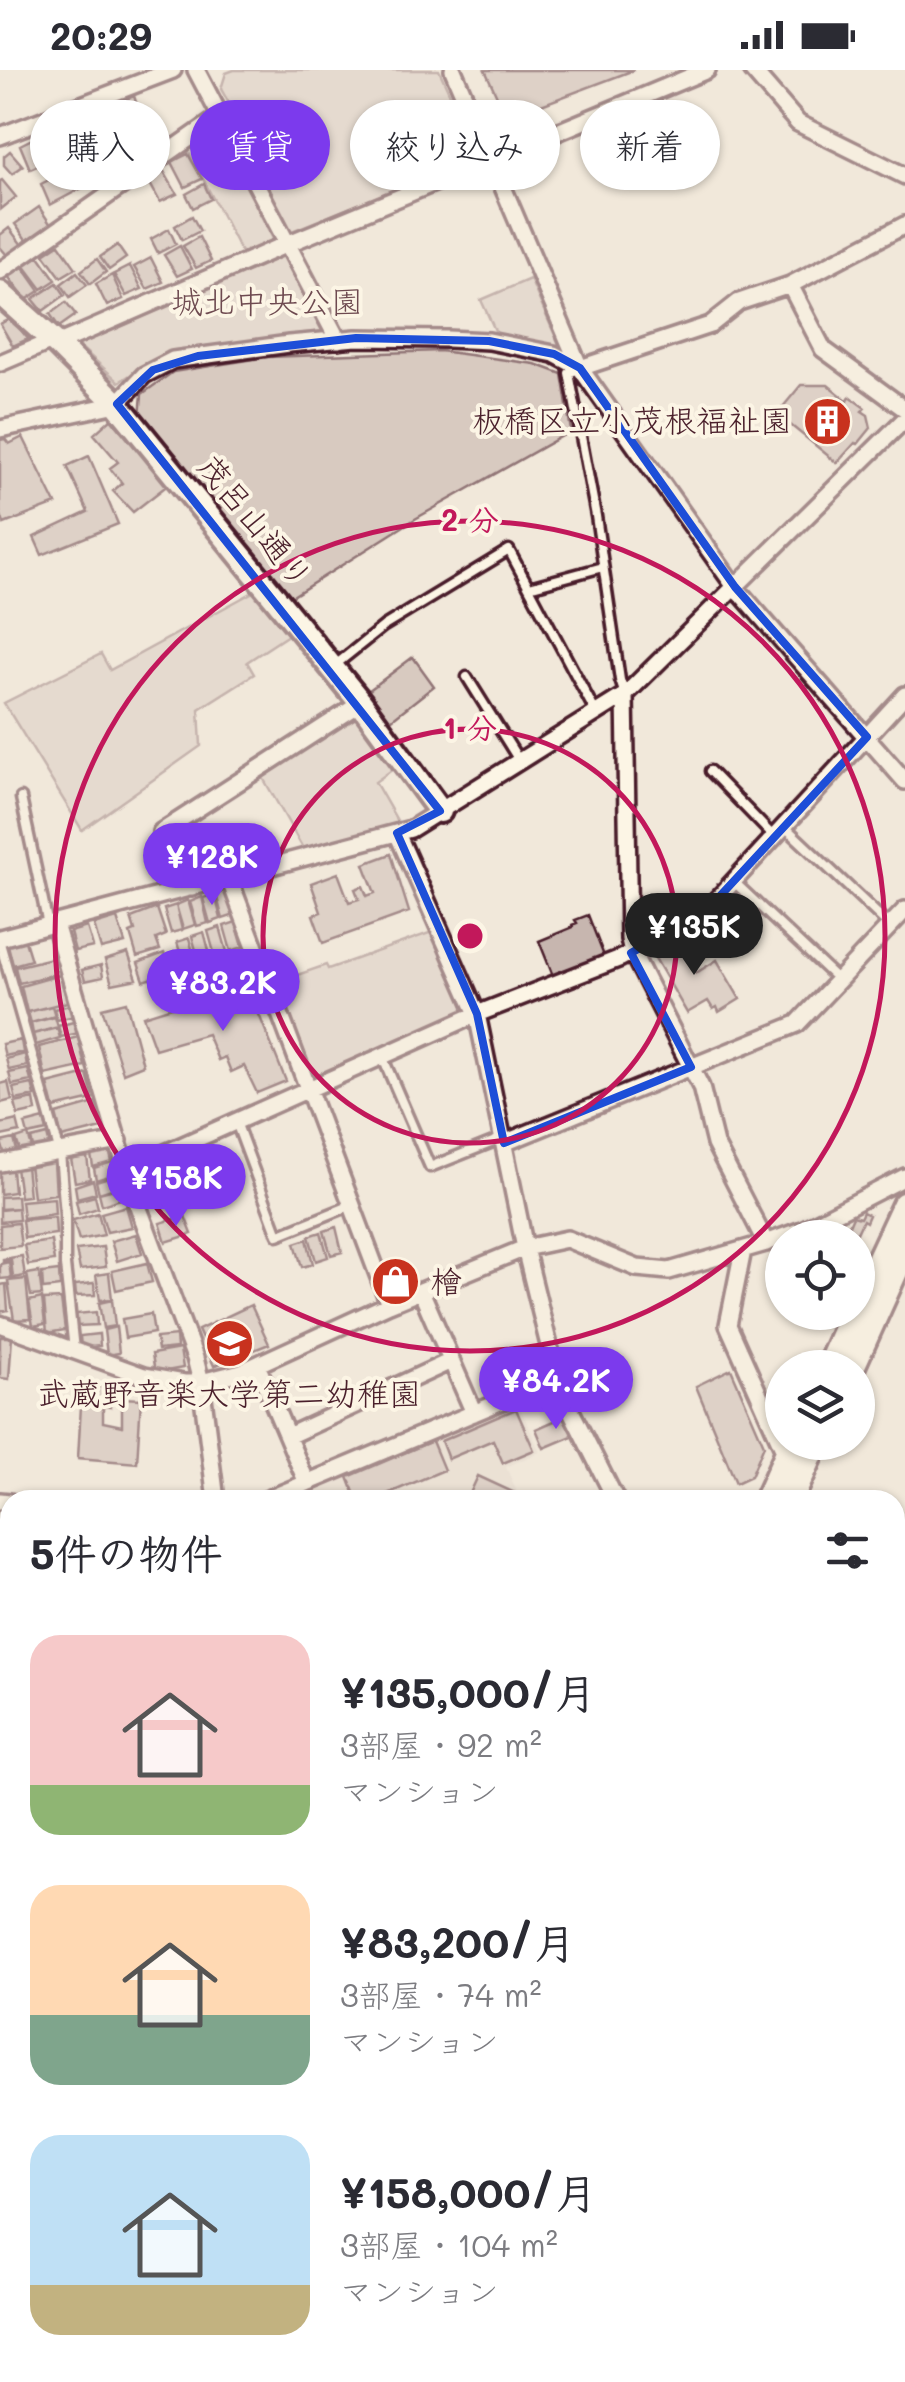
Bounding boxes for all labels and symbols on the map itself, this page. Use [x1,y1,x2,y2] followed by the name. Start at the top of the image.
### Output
[171,279,363,321] park label: 城北中央公園
[801,395,853,447] building icon: 板橋区立小茂根福祉園
[472,398,792,440] place label: 板橋区立小茂根福祉園
[190,445,323,596] street label: 茂呂山通り
[441,499,499,539] text: 2 分
[443,707,497,747] text: 1 分
[142,823,282,908] pin: ¥128K
[624,893,764,978] pin: ¥135K
[452,918,488,954] centre of rings
[142,949,304,1034] pin: ¥83.2K
[106,1144,246,1229] pin: ¥158K
[369,1256,421,1308] shop icon: 檜
[430,1259,462,1301] place label: 檜
[203,1318,255,1370] school or university icon: 武蔵野音楽大学第二幼稚園
[475,1347,637,1432] pin: ¥84.2K
[37,1371,421,1413] place label: 武蔵野音楽大学第二幼稚園

